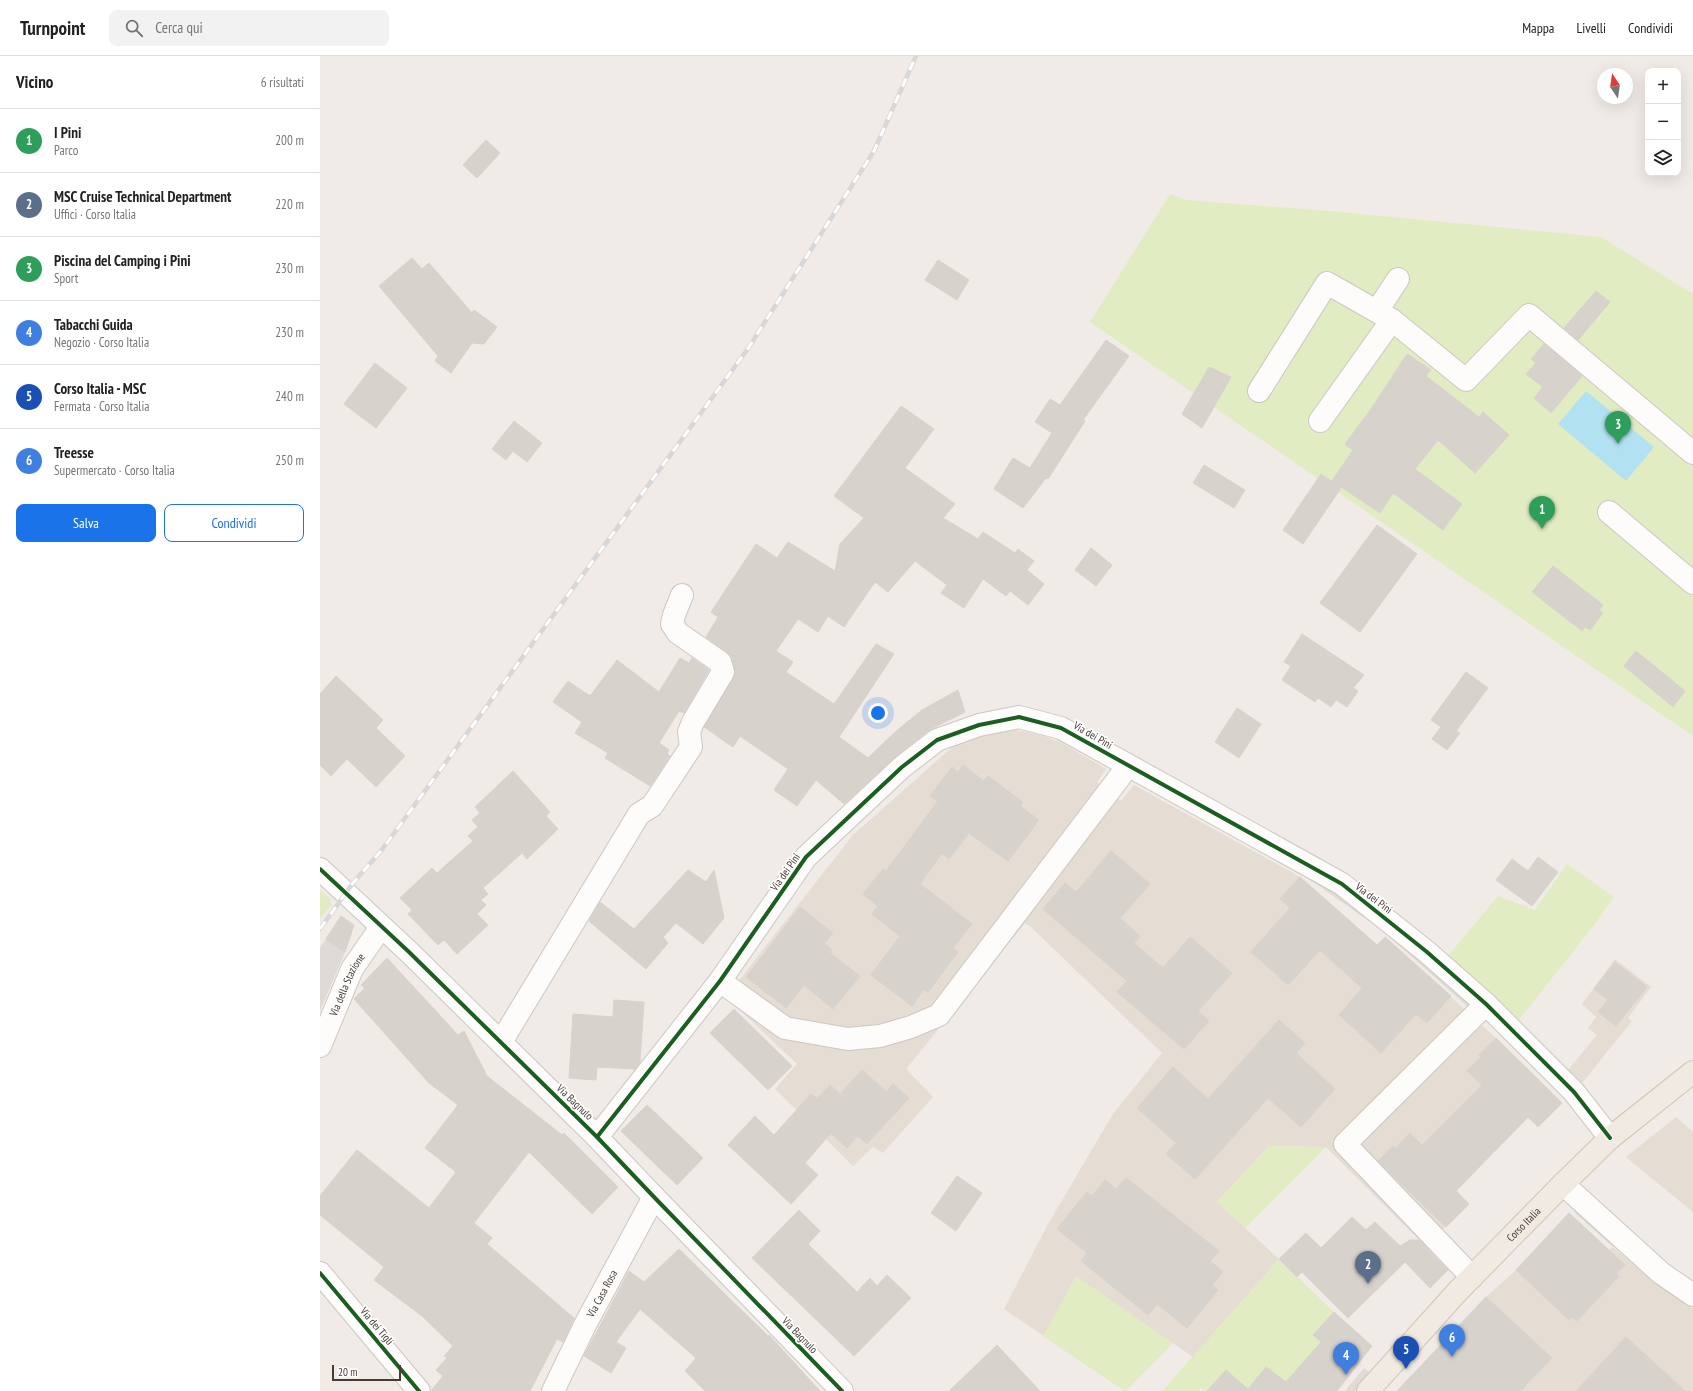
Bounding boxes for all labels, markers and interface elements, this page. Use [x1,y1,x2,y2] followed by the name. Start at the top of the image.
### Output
[109,10,389,46] search box
[20,16,85,40] text: Turnpoint
[123,17,145,39] icon: search
[155,18,203,37] text: Cerca qui
[1522,19,1554,37] text: Mappa
[1576,19,1606,37] text: Livelli
[1628,19,1673,37] text: Condividi
[1597,68,1633,104] north arrow
[1645,68,1681,176] map controls
[1645,68,1681,104] button: +
[16,71,53,93] text: Vicino
[261,74,304,91] text: 6 risultati
[1645,104,1681,140] button: −
[54,123,81,142] text: I Pini
[26,132,32,149] text: 1
[275,132,304,149] text: 200 m
[1645,140,1681,176] button: layers
[54,142,78,159] text: Parco
[54,187,231,206] text: MSC Cruise Technical Department
[26,196,32,213] text: 2
[275,196,304,213] text: 220 m
[54,206,136,223] text: Uffici · Corso Italia
[54,251,191,270] text: Piscina del Camping i Pini
[26,260,32,277] text: 3
[275,260,304,277] text: 230 m
[54,270,78,287] text: Sport
[54,315,133,334] text: Tabacchi Guida
[26,324,32,341] text: 4
[275,324,304,341] text: 230 m
[54,334,149,351] text: Negozio · Corso Italia
[54,379,146,398] text: Corso Italia - MSC
[26,388,32,405] text: 5
[275,388,304,405] text: 240 m
[54,398,149,415] text: Fermata · Corso Italia
[1605,411,1631,444] pin: 3
[54,443,94,462] text: Treesse
[26,452,32,469] text: 6
[275,452,304,469] text: 250 m
[54,462,175,479] text: Supermercato · Corso Italia
[1529,496,1555,529] pin: 1
[16,504,156,542] button: Salva
[164,504,304,542] button: Condividi
[868,703,888,723] your location
[1070,718,1115,752] street label: Via dei Pini
[766,850,803,894] street label: Via dei Pini
[1352,879,1395,916] street label: Via dei Pini
[326,950,368,1019] street label: Via della Stazione
[553,1080,596,1123] street label: Via Bagnulo
[1504,1204,1543,1244] street label: Corso Italia
[1355,1251,1381,1284] pin: 2
[583,1267,620,1321] street label: Via Casa Rosa
[357,1304,397,1348] street label: Via dei Tigli
[778,1313,821,1356] street label: Via Bagnulo
[1439,1324,1465,1357] pin: 6
[1393,1336,1419,1369] pin: 5
[1333,1342,1359,1375] pin: 4
[332,1363,401,1382] scale bar
[338,1365,357,1379] text: 20 m

